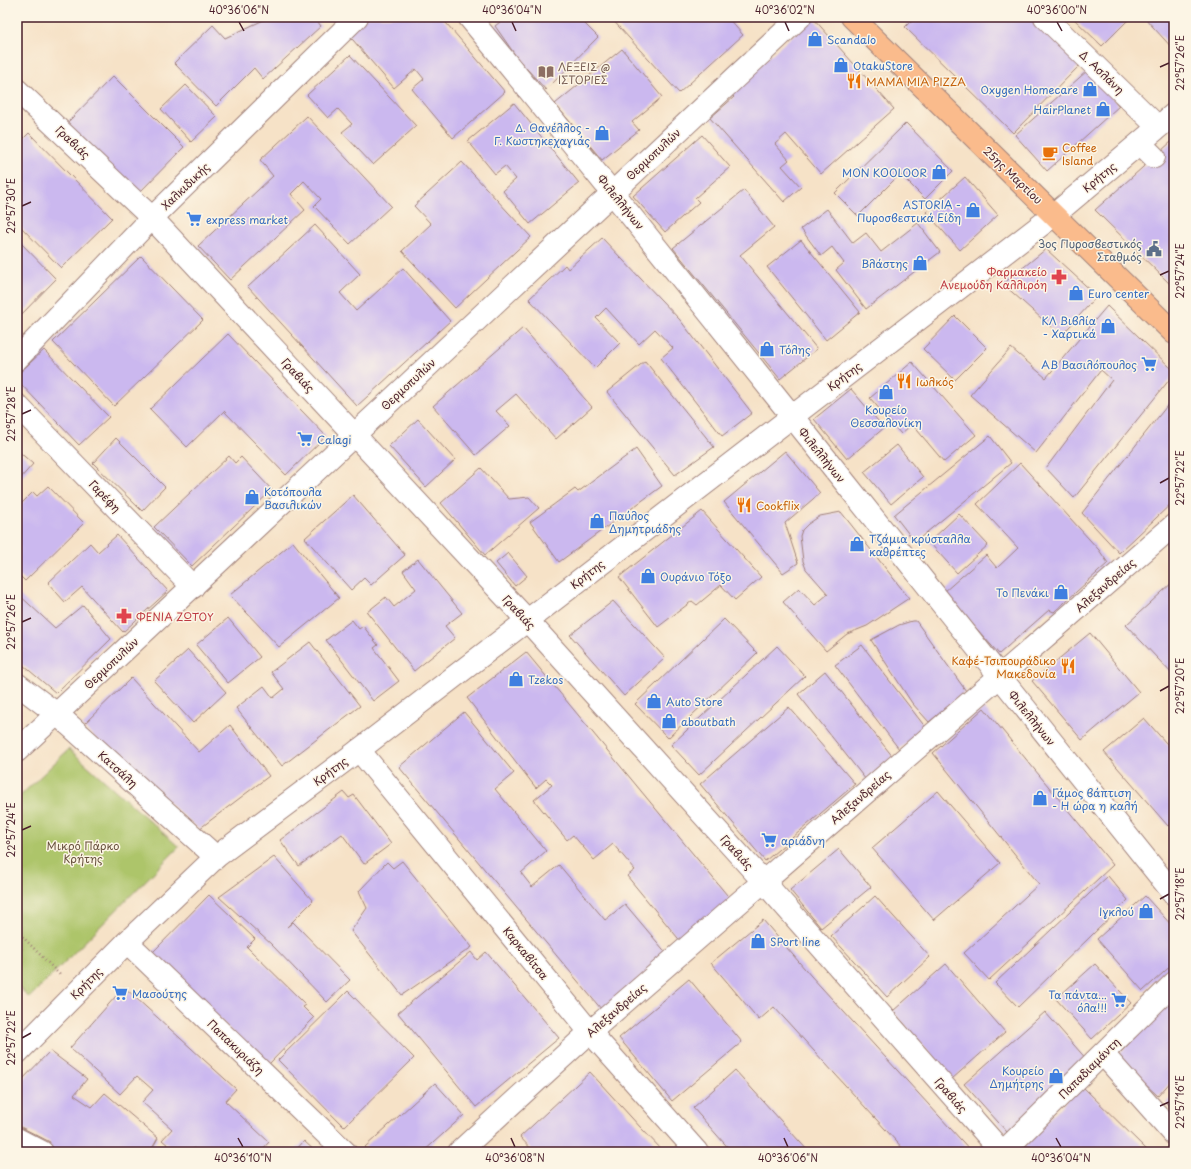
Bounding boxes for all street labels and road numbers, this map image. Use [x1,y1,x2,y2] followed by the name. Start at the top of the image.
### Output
[1076,46,1128,98] street label: Δ. Ασλάνη
[52,121,94,163] street label: Γραβιάς
[622,124,684,184] street label: Θερμοπυλών
[979,142,1047,208] street label: 25ης Μαρτίου
[157,158,213,214] street label: Χαλκιδικής
[1078,158,1120,196] street label: Κρήτης
[593,171,649,233] street label: Φιλελλήνων
[277,354,319,396] street label: Γραβιάς
[377,354,439,414] street label: Θερμοπυλών
[823,357,865,395] street label: Κρήτης
[794,424,850,486] street label: Φιλελλήνων
[85,476,125,516] street label: Γαρέφη
[1071,554,1139,616] street label: Αλεξανδρείας
[566,555,608,593] street label: Κρήτης
[498,591,540,633] street label: Γραβιάς
[80,633,142,693] street label: Θερμοπυλών
[1004,687,1060,749] street label: Φιλελλήνων
[94,747,142,791] street label: Κατσάλη
[309,752,351,790] street label: Κρήτης
[826,766,894,828] street label: Αλεξανδρείας
[717,831,758,874] street label: Γραβιάς
[499,923,553,984] street label: Καρκαβίτσα
[66,963,106,1003] street label: Κρήτης
[582,979,650,1041] street label: Αλεξανδρείας
[204,1015,268,1079] street label: Παπακυριάζη
[1054,1033,1124,1103] street label: Παπαδιαμάντη
[931,1074,971,1117] street label: Γραβιάς

